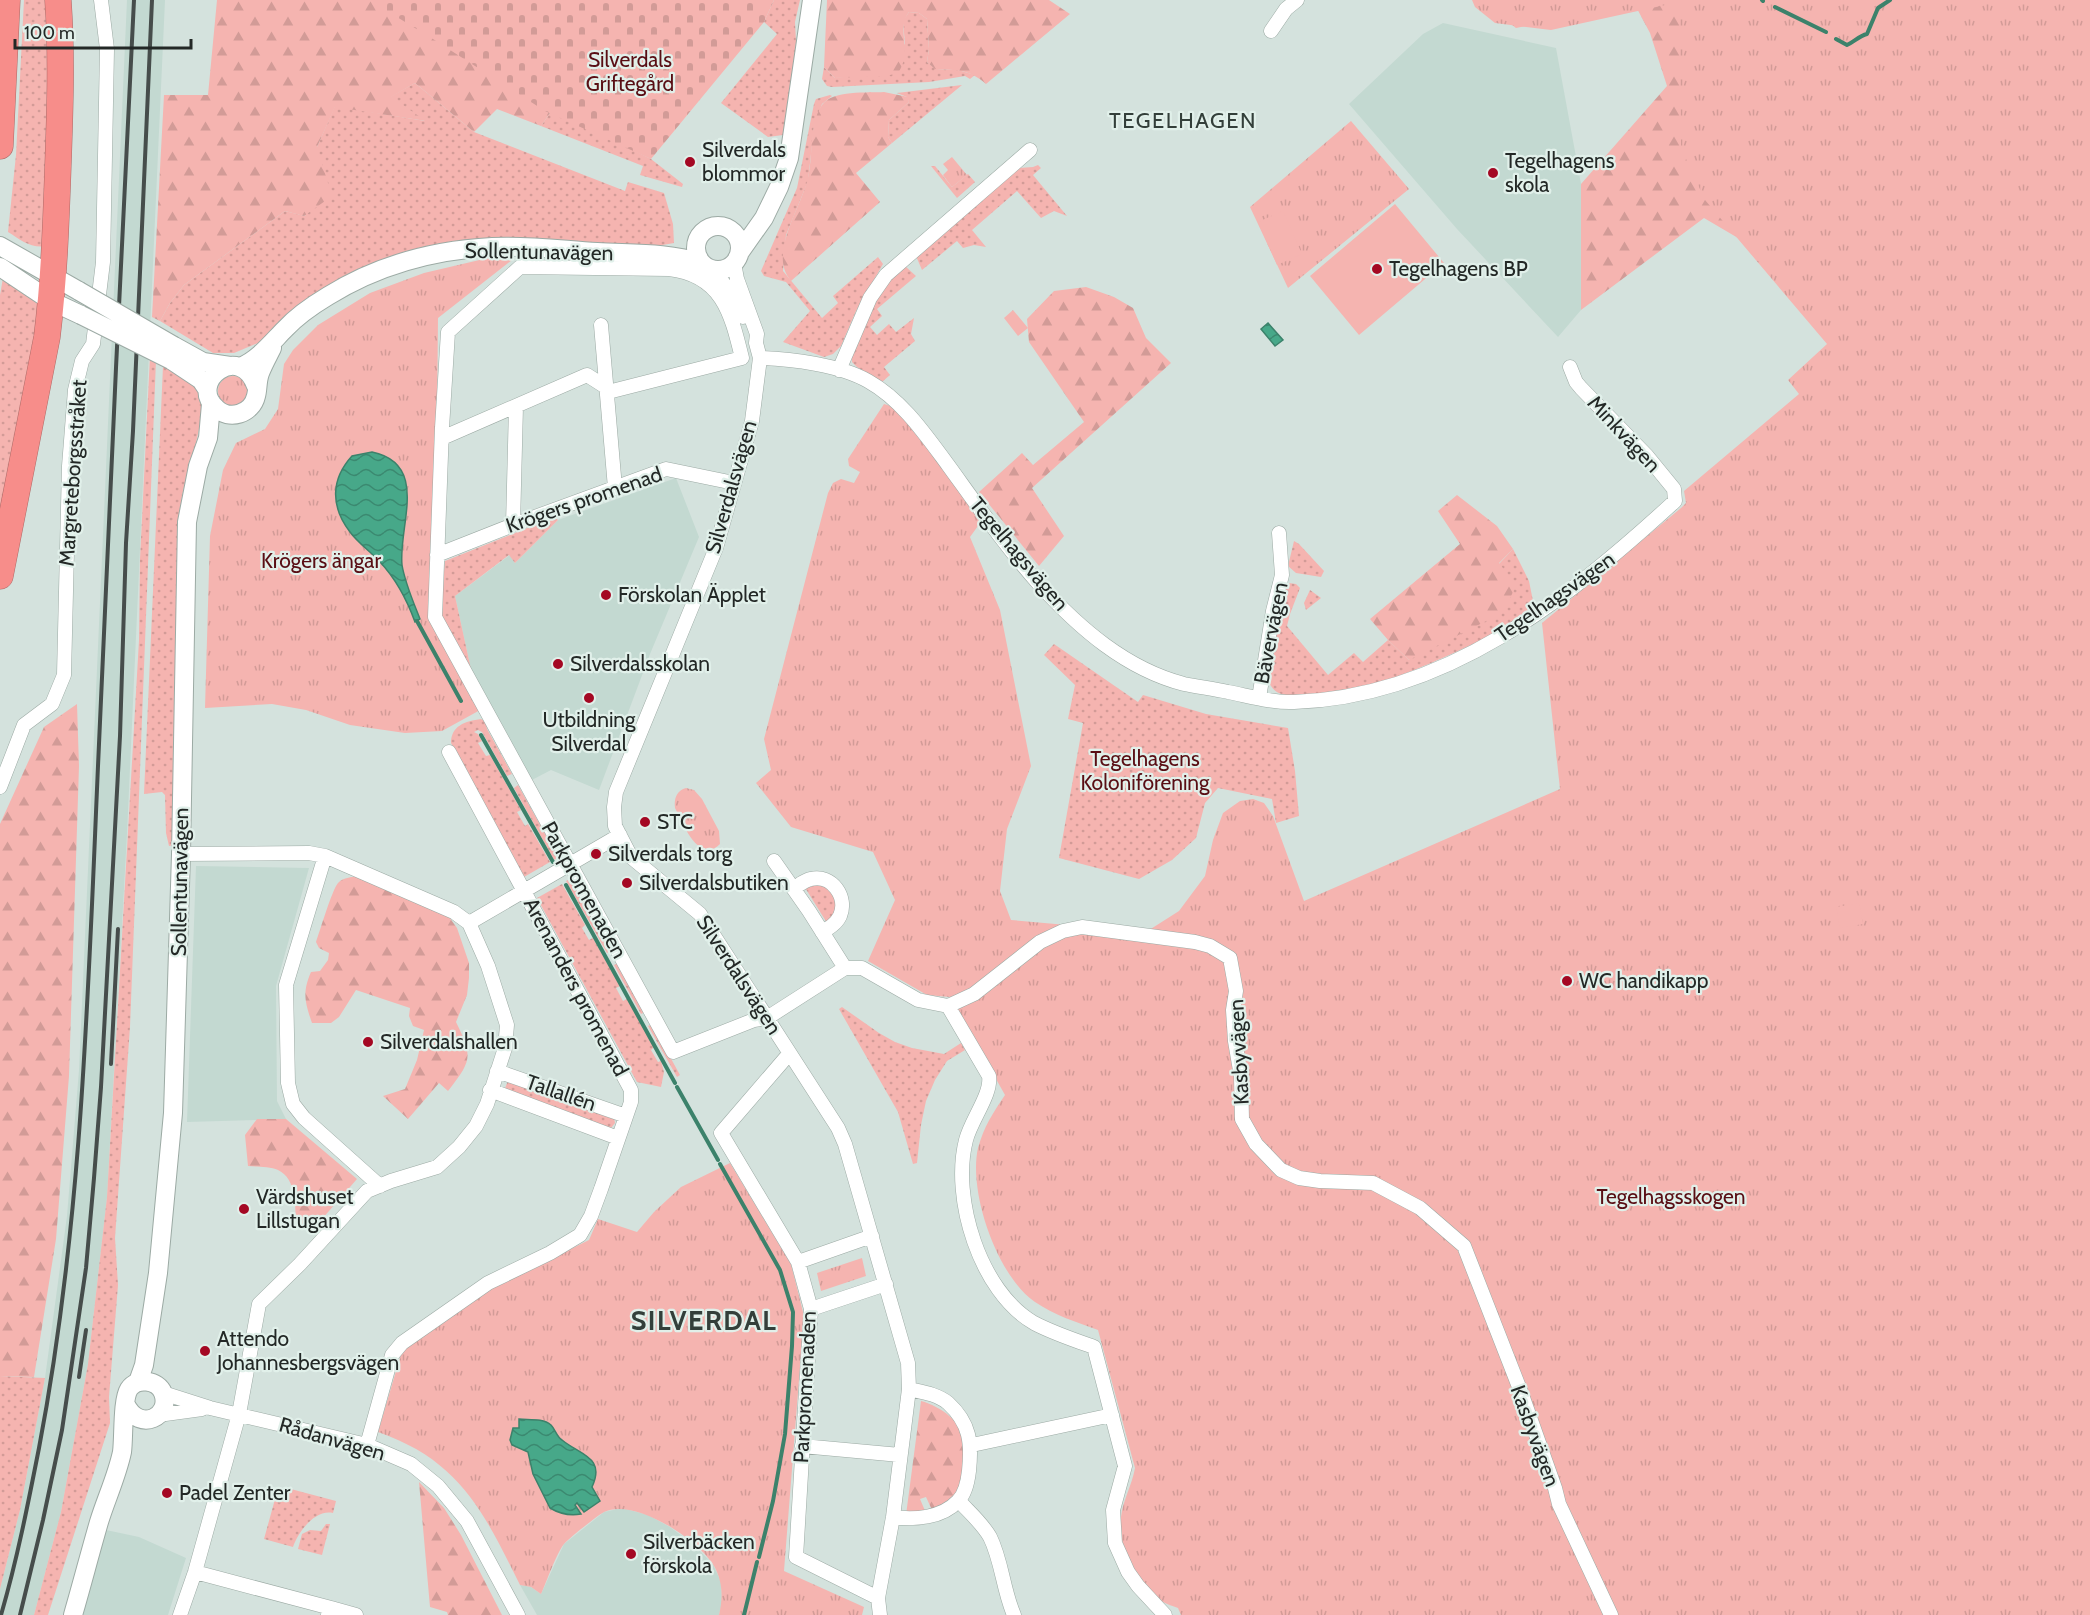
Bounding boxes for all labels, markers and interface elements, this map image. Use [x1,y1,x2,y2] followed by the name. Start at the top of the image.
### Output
[15,12,190,50] scale bar
[24,22,75,44] text: 100 m
[586,47,674,96] park label: Silverdals Griftegård
[1109,107,1257,134] district label: TEGELHAGEN
[702,137,786,186] place label: Silverdals blommor
[1505,148,1615,197] place label: Tegelhagens skola
[683,155,697,169] marker: Silverdals blommor
[1486,166,1500,180] marker: Tegelhagens skola
[464,238,614,265] street label: Sollentunavägen
[1389,256,1528,281] place label: Tegelhagens BP
[1370,262,1384,276] marker: Tegelhagens BP
[54,379,91,567] street label: Margreteborgsstråket
[1583,390,1666,477] street label: Minkvägen
[700,417,761,556] street label: Silverdalsvägen
[503,461,665,538] street label: Krögers promenad
[965,492,1074,615] street label: Tegelhagsvägen
[1490,546,1619,647] street label: Tegelhagsvägen
[261,548,381,573] park label: Krögers ängar
[1248,580,1293,686] street label: Bävervägen
[618,582,766,607] place label: Förskolan Äpplet
[599,588,613,602] marker: Förskolan Äpplet
[570,651,710,676] place label: Silverdalsskolan
[551,657,565,671] marker: Silverdalsskolan
[582,691,596,705] marker: Utbildning Silverdal
[542,707,636,756] place label: Utbildning Silverdal
[1080,746,1210,795] park label: Tegelhagens Koloniförening
[166,807,193,957] street label: Sollentunavägen
[657,809,693,834] place label: STC
[638,815,652,829] marker: STC
[537,817,632,963] street label: Parkpromenaden
[608,841,733,866] place label: Silverdals torg
[589,847,603,861] marker: Silverdals torg
[639,870,789,895] place label: Silverdalsbutiken
[620,876,634,890] marker: Silverdalsbutiken
[519,893,634,1080] street label: Arenanders promenad
[692,910,787,1039] street label: Silverdalsvägen
[1579,968,1708,993] place label: WC handikapp
[1560,974,1574,988] marker: WC handikapp
[1223,998,1254,1106] street label: Kasbyvägen
[380,1029,518,1054] place label: Silverdalshallen
[361,1035,375,1049] marker: Silverdalshallen
[523,1069,599,1116] street label: Tallallén
[256,1184,354,1233] place label: Värdshuset Lillstugan
[1596,1184,1746,1209] park label: Tegelhagsskogen
[237,1202,251,1216] marker: Värdshuset Lillstugan
[631,1304,777,1337] district label: SILVERDAL
[788,1310,821,1464] street label: Parkpromenaden
[216,1326,399,1375] place label: Attendo Johannesbergsvägen
[198,1344,212,1358] marker: Attendo Johannesbergsvägen
[1506,1382,1565,1490] street label: Kasbyvägen
[276,1411,388,1466] street label: Rådanvägen
[179,1480,291,1505] place label: Padel Zenter
[160,1486,174,1500] marker: Padel Zenter
[643,1529,755,1578] place label: Silverbäcken förskola
[624,1547,638,1561] marker: Silverbäcken förskola

